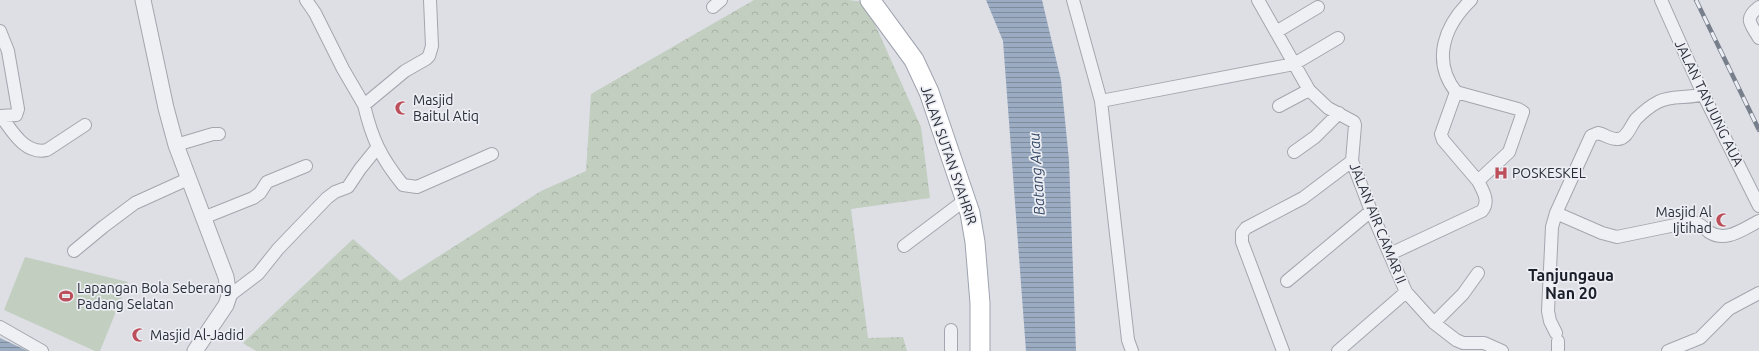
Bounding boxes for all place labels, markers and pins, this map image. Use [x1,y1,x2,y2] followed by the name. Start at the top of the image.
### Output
[413,92,479,124] place label: Masjid Baitul Atiq
[394,100,410,116] mosque icon: Masjid Baitul Atiq
[1493,165,1509,181] hospital icon: POSKESKEL
[1512,165,1586,181] place label: POSKESKEL
[1656,204,1712,236] place label: Masjid Al Ijtihad
[1715,212,1731,228] mosque icon: Masjid Al Ijtihad
[77,280,232,312] place label: Lapangan Bola Seberang Padang Selatan
[58,288,74,304] sports icon: Lapangan Bola Seberang Padang Selatan
[131,327,147,343] mosque icon: Masjid Al-Jadid
[150,327,244,343] place label: Masjid Al-Jadid

